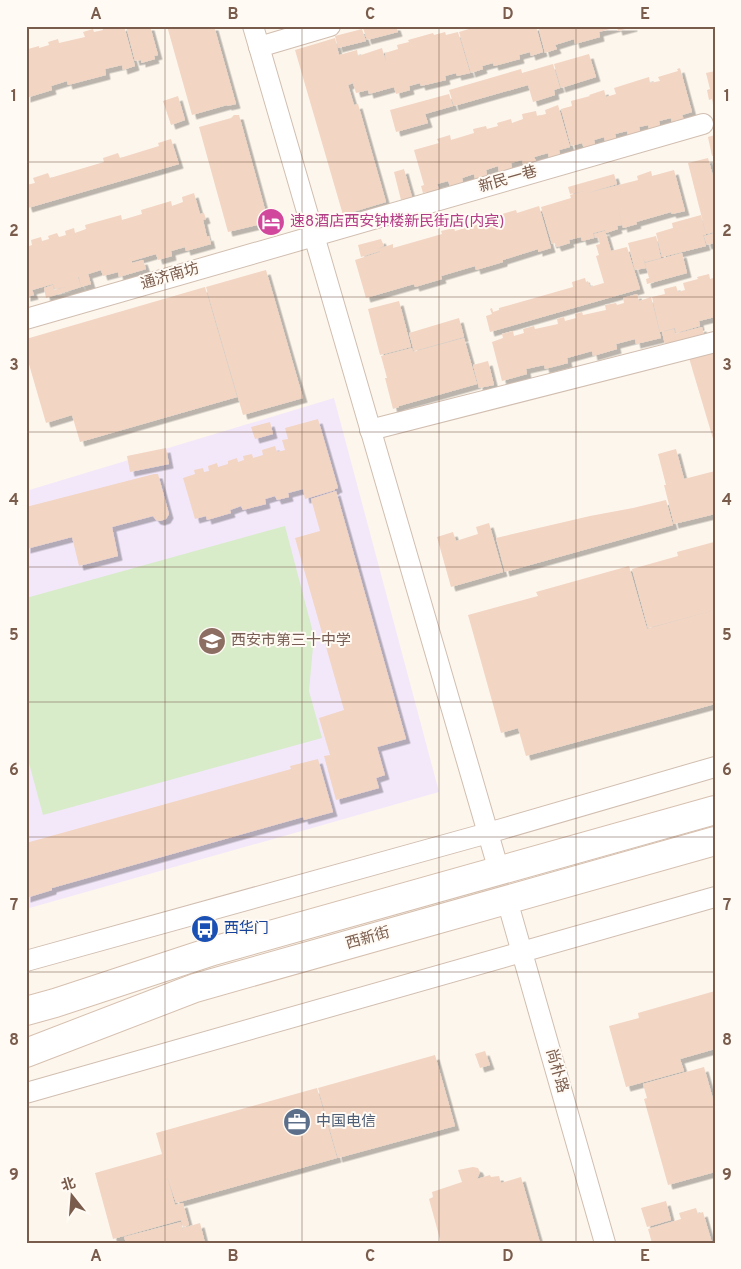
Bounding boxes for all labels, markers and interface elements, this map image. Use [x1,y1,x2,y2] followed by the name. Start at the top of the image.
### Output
[90,5,102,25] text: A
[227,5,239,25] text: B
[365,5,375,25] text: C
[502,5,514,25] text: D
[640,5,650,25] text: E
[11,87,17,107] text: 1
[724,87,730,107] text: 1
[477,163,539,197] street label: 新民一巷
[256,207,286,237] hotel icon: 速8酒店西安钟楼新民街店(内宾)
[290,213,504,232] place label: 速8酒店西安钟楼新民街店(内宾)
[9,222,19,242] text: 2
[722,222,732,242] text: 2
[138,259,201,294] street label: 通济南坊
[9,356,19,376] text: 3
[722,356,732,376] text: 3
[9,491,19,511] text: 4
[722,491,732,511] text: 4
[9,626,19,646] text: 5
[197,626,227,656] school or university icon: 西安市第三十中学
[722,626,732,646] text: 5
[231,632,351,651] place label: 西安市第三十中学
[9,761,19,781] text: 6
[722,761,732,781] text: 6
[10,896,18,916] text: 7
[723,896,731,916] text: 7
[190,914,220,944] bus stop icon: 西华门
[224,919,269,939] place label: 西华门
[344,924,392,954] street label: 西新街
[9,1031,19,1051] text: 8
[722,1031,732,1051] text: 8
[541,1046,572,1095] street label: 尚朴路
[282,1107,312,1137] office icon: 中国电信
[316,1113,376,1132] place label: 中国电信
[9,1166,19,1186] text: 9
[722,1166,732,1186] text: 9
[48,1172,98,1222] north arrow
[59,1175,78,1195] text: 北
[90,1247,102,1267] text: A
[227,1247,239,1267] text: B
[365,1247,375,1267] text: C
[502,1247,514,1267] text: D
[640,1247,650,1267] text: E

